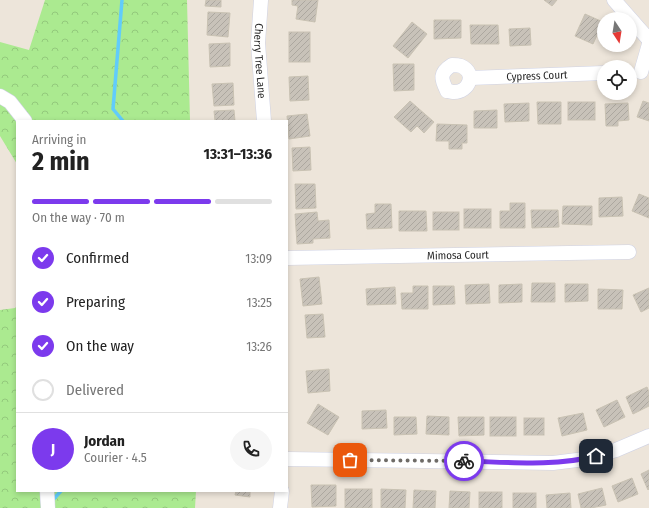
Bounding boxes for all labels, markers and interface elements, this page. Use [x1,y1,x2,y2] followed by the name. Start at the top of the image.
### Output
[597,12,637,52] north arrow
[597,12,637,100] map controls
[251,23,268,99] street label: Cherry Tree Lane
[597,60,637,100] button: locate
[506,68,568,84] street label: Cypress Court
[32,132,86,147] text: Arriving in
[204,145,272,163] text: 13:31–13:36
[32,146,90,177] text: 2 min
[32,210,125,225] text: On the way · 70 m
[32,247,54,269] icon: check
[427,248,489,263] street label: Mimosa Court
[66,249,129,267] text: Confirmed
[245,251,272,266] text: 13:09
[32,291,54,313] icon: check
[66,293,125,311] text: Preparing
[247,295,272,310] text: 13:25
[32,335,54,357] icon: check
[66,337,134,355] text: On the way
[246,339,272,354] text: 13:26
[66,381,124,399] text: Delivered
[230,428,272,470] button: phone
[84,432,125,450] text: Jordan
[579,439,613,473] pin
[51,440,55,458] text: J
[444,441,484,481] courier
[333,443,367,477] pin
[585,445,607,467] icon: home
[339,449,361,471] icon: bag
[84,450,147,465] text: Courier · 4.5
[453,450,475,472] icon: bike

